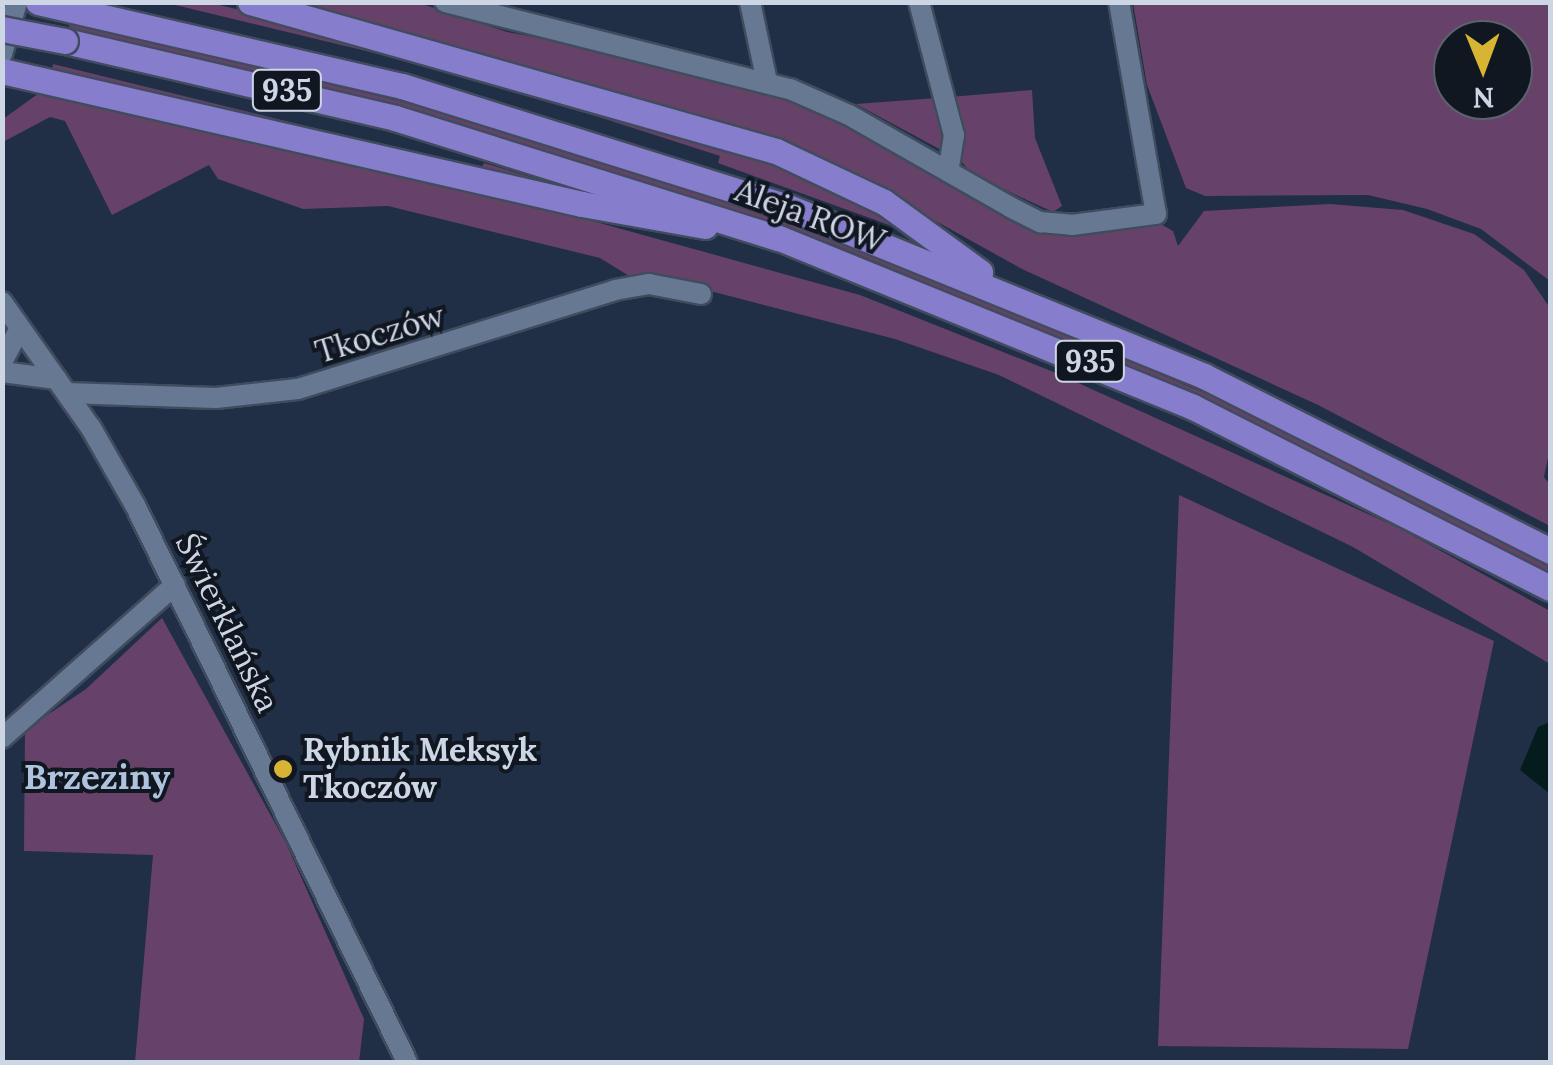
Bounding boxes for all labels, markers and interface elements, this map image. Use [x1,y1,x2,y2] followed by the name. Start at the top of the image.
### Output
[1433,20,1533,120] north arrow
[250,65,324,115] road number: 935
[1472,80,1495,116] text: N
[730,171,890,261] street label: Aleja ROW
[311,296,449,372] street label: Tkoczów
[1052,336,1128,386] road number: 935
[167,527,287,719] street label: Świerklańska
[303,732,537,807] place label: Rybnik Meksyk Tkoczów
[24,756,170,798] district label: Brzeziny
[272,758,294,780] marker: Rybnik Meksyk Tkoczów

